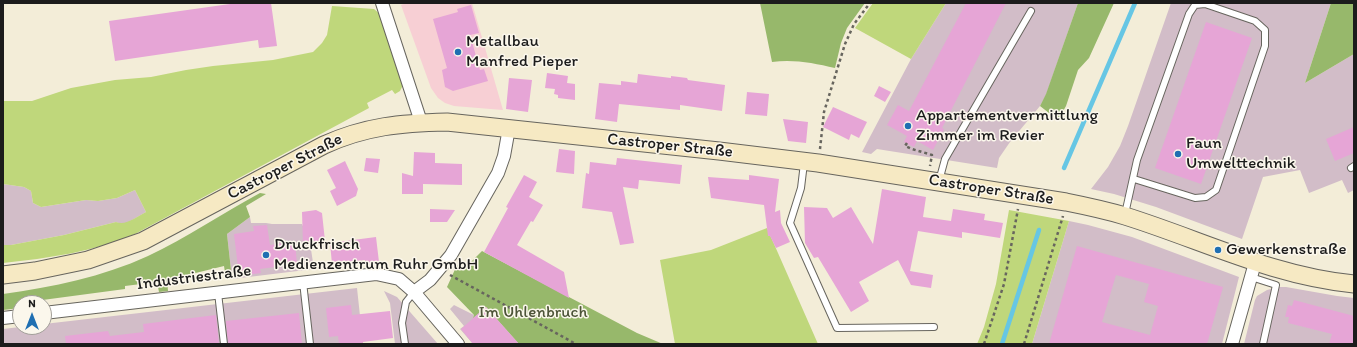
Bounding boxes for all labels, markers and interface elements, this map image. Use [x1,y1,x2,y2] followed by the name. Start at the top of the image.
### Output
[466,32,578,72] place label: Metallbau Manfred Pieper
[453,47,463,57] marker: Metallbau Manfred Pieper
[916,106,1098,146] place label: Appartementvermittlung Zimmer im Revier
[903,121,913,131] marker: Appartementvermittlung Zimmer im Revier
[224,129,346,205] street label: Castroper Straße
[606,129,734,163] street label: Castroper Straße
[1186,134,1296,174] place label: Faun Umwelttechnik
[1173,149,1183,159] marker: Faun Umwelttechnik
[927,170,1055,210] street label: Castroper Straße
[274,235,478,275] place label: Druckfrisch Medienzentrum Ruhr GmbH
[1226,240,1347,260] place label: Gewerkenstraße
[1213,245,1223,255] marker: Gewerkenstraße
[261,250,271,260] marker: Druckfrisch Medienzentrum Ruhr GmbH
[136,261,252,295] street label: Industriestraße
[12,295,52,335] north arrow
[28,297,36,310] text: N
[478,303,588,323] park label: Im Uhlenbruch

